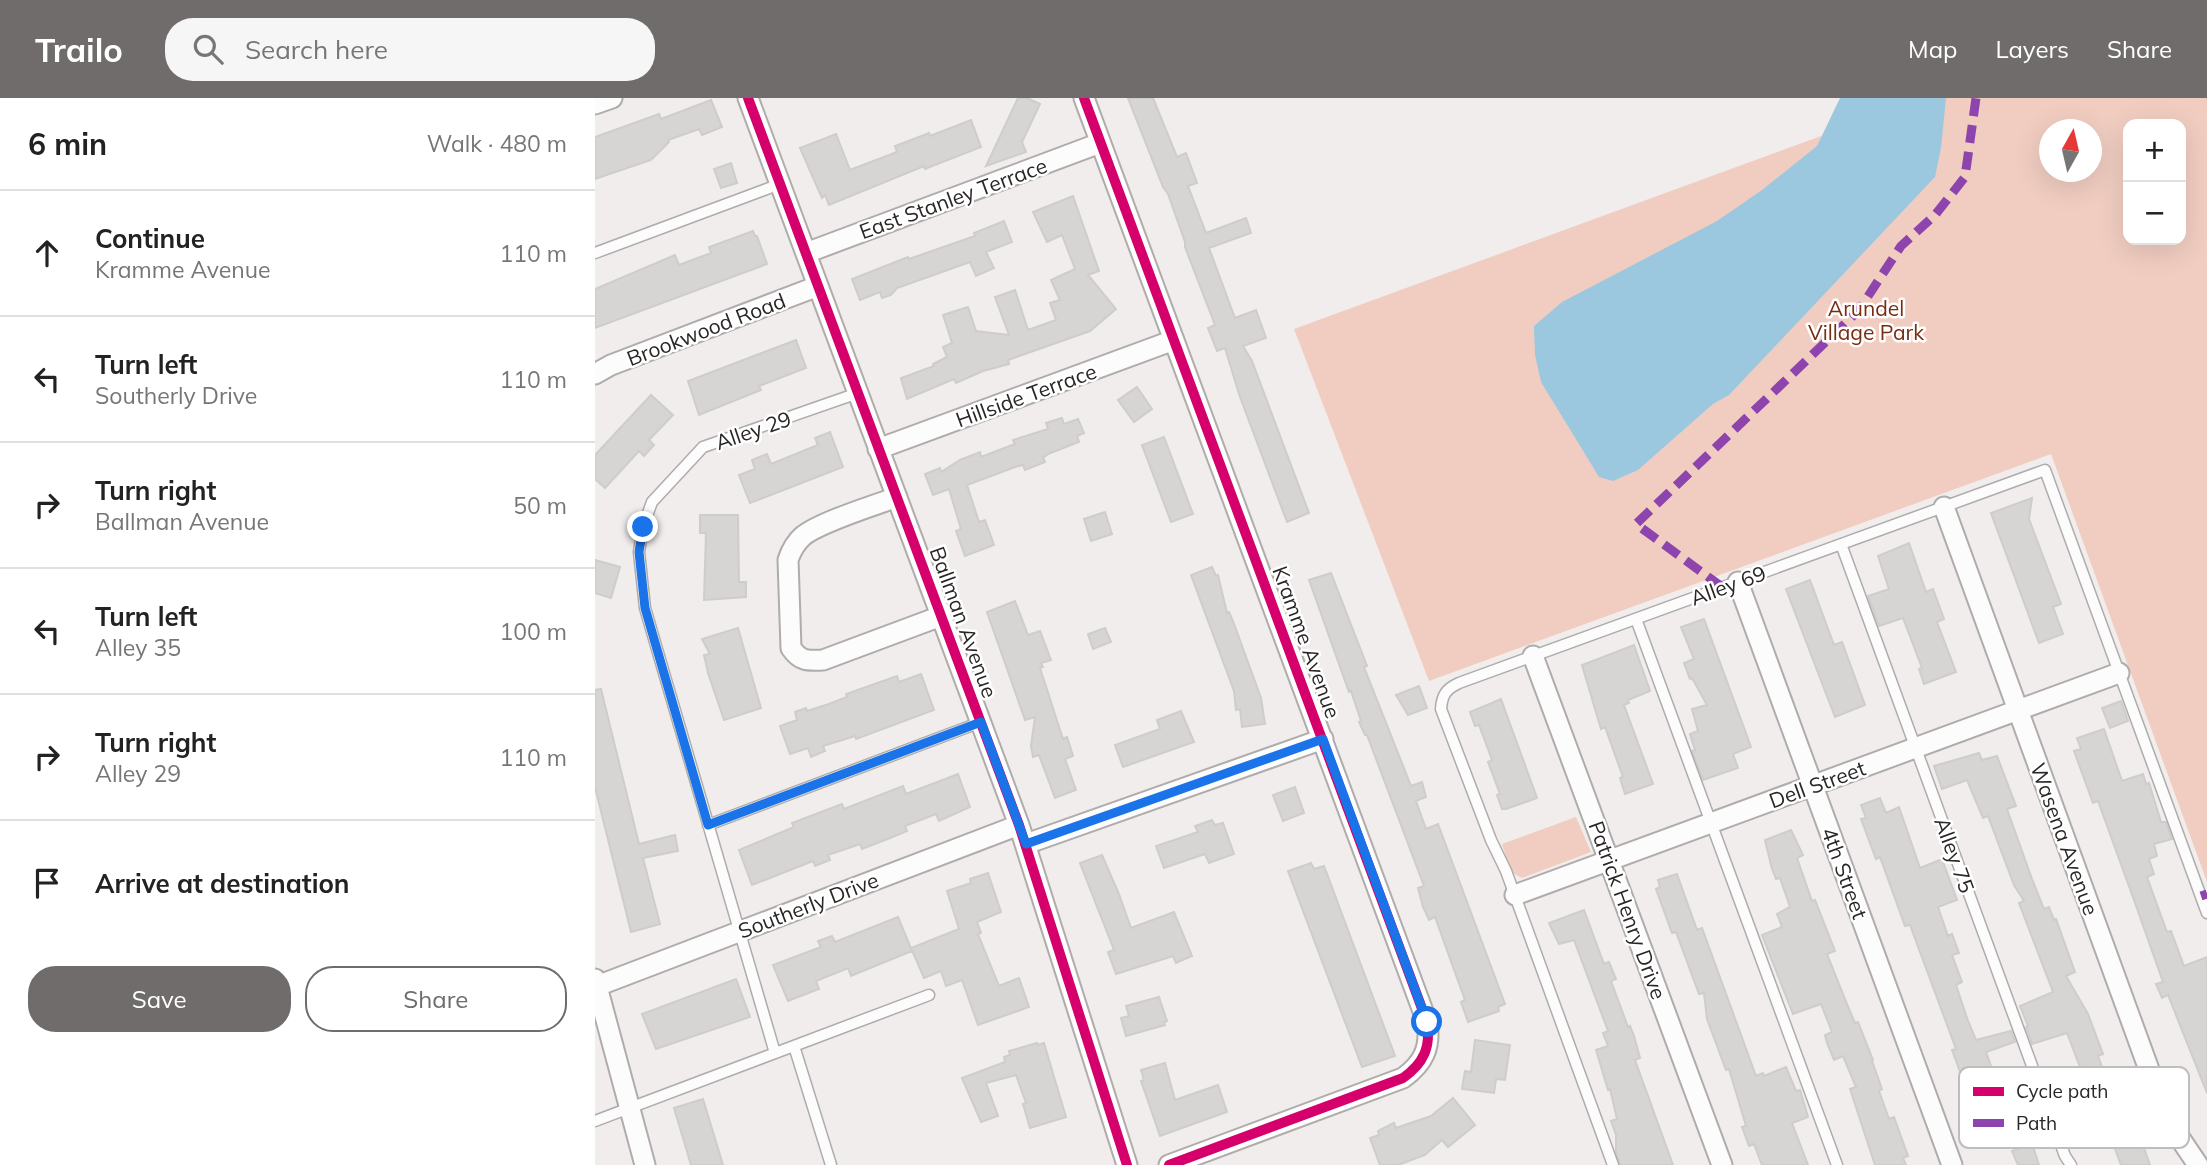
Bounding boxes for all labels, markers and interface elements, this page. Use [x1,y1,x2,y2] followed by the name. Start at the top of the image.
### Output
[165,18,655,81] search box
[35,29,123,70] text: Trailo
[189,30,227,68] icon: search
[245,33,388,66] text: Search here
[1908,34,1957,64] text: Map
[1995,34,2069,64] text: Layers
[2107,34,2172,64] text: Share
[2039,119,2102,182] north arrow
[2123,119,2186,245] map controls
[2123,119,2186,182] button: +
[28,125,107,163] text: 6 min
[427,129,567,158] text: Walk · 480 m
[856,152,1050,244] street label: East Stanley Terrace
[2123,182,2186,245] button: −
[95,222,205,255] text: Continue
[28,234,66,272] icon: ahead
[499,239,567,268] text: 110 m
[95,255,271,284] text: Kramme Avenue
[623,287,789,371] street label: Brookwood Road
[1808,295,1924,345] park label: Arundel Village Park
[95,348,197,381] text: Turn left
[952,357,1100,433] street label: Hillside Terrace
[28,360,66,398] icon: left
[499,365,567,394] text: 110 m
[95,381,257,410] text: Southerly Drive
[712,405,794,455] street label: Alley 29
[95,474,216,507] text: Turn right
[28,486,66,524] icon: right
[513,491,567,520] text: 50 m
[95,507,269,536] text: Ballman Avenue
[627,511,658,542] route end
[925,543,1003,701] street label: Ballman Avenue
[1687,559,1769,611] street label: Alley 69
[1267,562,1347,722] street label: Kramme Avenue
[95,600,197,633] text: Turn left
[28,612,66,650] icon: left
[499,617,567,646] text: 100 m
[95,633,181,662] text: Alley 35
[95,726,216,759] text: Turn right
[28,738,66,776] icon: right
[499,743,567,772] text: 110 m
[1765,755,1869,813] street label: Dell Street
[95,759,181,788] text: Alley 29
[2025,759,2105,919] street label: Wasena Avenue
[1929,814,1981,896] street label: Alley 75
[1584,817,1672,1003] street label: Patrick Henry Drive
[1816,824,1874,922] street label: 4th Street
[28,864,66,902] icon: arrive
[734,866,882,944] street label: Southerly Drive
[95,867,350,900] text: Arrive at destination
[28,966,291,1032] button: Save
[305,966,567,1032] button: Share
[1411,1006,1442,1037] route start
[1959,1067,2189,1148] legend
[2016,1079,2108,1103] text: Cycle path
[2016,1111,2057,1135] text: Path

